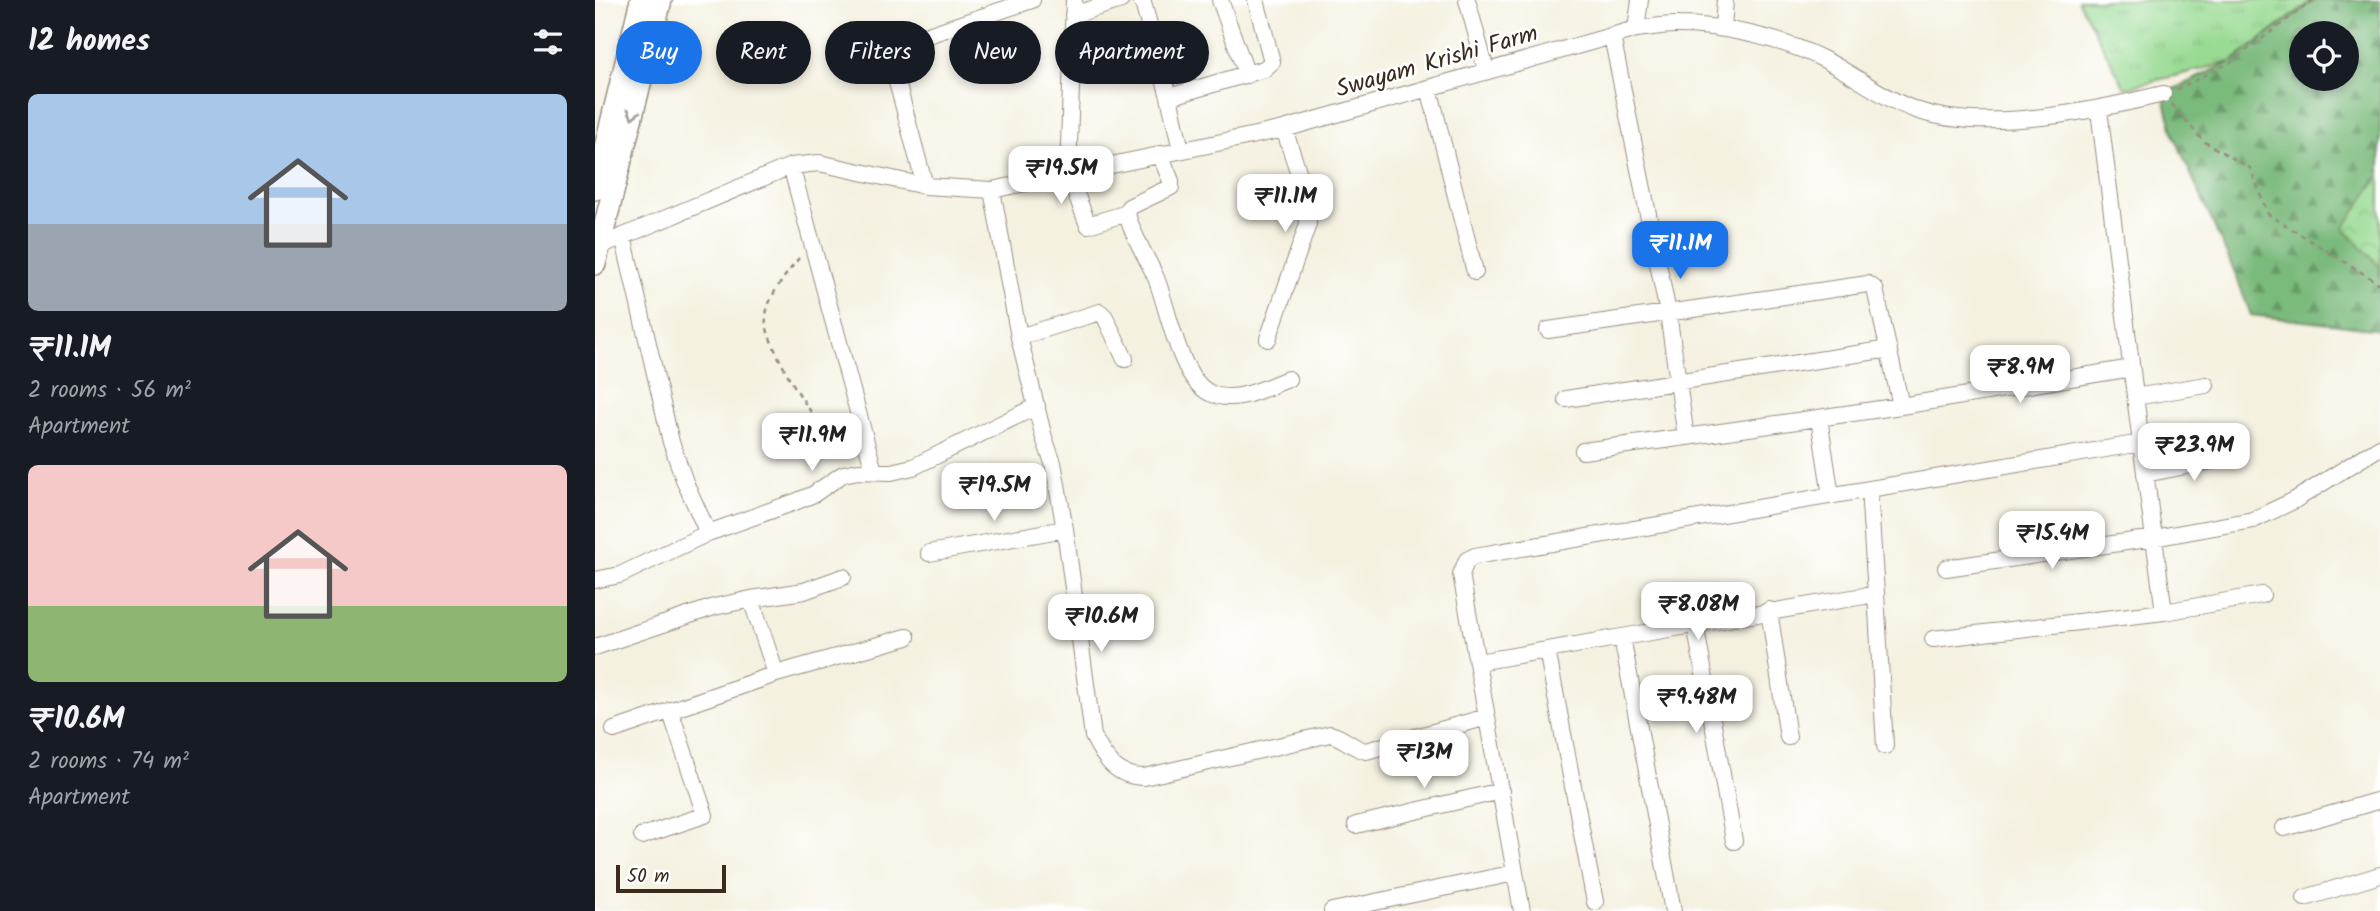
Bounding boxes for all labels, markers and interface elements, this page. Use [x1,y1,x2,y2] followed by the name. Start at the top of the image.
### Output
[1331,15,1543,109] street label: Swayam Krishi Farm
[28,18,150,66] text: 12 homes
[616,21,702,84] chip: Buy
[716,21,811,84] chip: Rent
[825,21,935,84] chip: Filters
[949,21,1041,84] chip: New
[1055,21,1209,84] chip: Apartment
[2289,21,2359,91] map controls
[2289,21,2359,91] button: locate
[529,23,567,61] icon: filters
[627,108,641,120] one-way arrow
[235,140,361,266] icon: home
[1004,146,1118,206] pin: ₹19.5M
[1024,151,1098,187] text: ₹19.5M
[1228,174,1342,234] pin: ₹11.1M
[1253,179,1317,215] text: ₹11.1M
[1623,222,1737,281] pin: ₹11.1M
[1648,226,1712,262] text: ₹11.1M
[28,325,111,373] text: ₹11.1M
[1971,346,2069,405] pin: ₹8.9M
[1986,350,2054,386] text: ₹8.9M
[28,373,191,409] text: 2 rooms · 56 m²
[28,409,130,445] text: Apartment
[755,414,869,473] pin: ₹11.9M
[778,418,846,454] text: ₹11.9M
[2137,424,2251,483] pin: ₹23.9M
[2154,428,2234,464] text: ₹23.9M
[937,463,1051,523] pin: ₹19.5M
[957,468,1031,504] text: ₹19.5M
[235,511,361,637] icon: home
[1995,512,2109,571] pin: ₹15.4M
[2015,516,2089,552] text: ₹15.4M
[1641,582,1755,642] pin: ₹8.08M
[1657,587,1739,623] text: ₹8.08M
[1044,594,1158,654] pin: ₹10.6M
[1064,599,1138,635] text: ₹10.6M
[1639,676,1753,735] pin: ₹9.48M
[1656,680,1736,716] text: ₹9.48M
[28,696,125,744] text: ₹10.6M
[1383,730,1465,790] pin: ₹13M
[1396,735,1452,771] text: ₹13M
[28,744,189,780] text: 2 rooms · 74 m²
[28,780,130,816] text: Apartment
[616,862,726,894] scale bar
[627,862,669,892] text: 50 m

